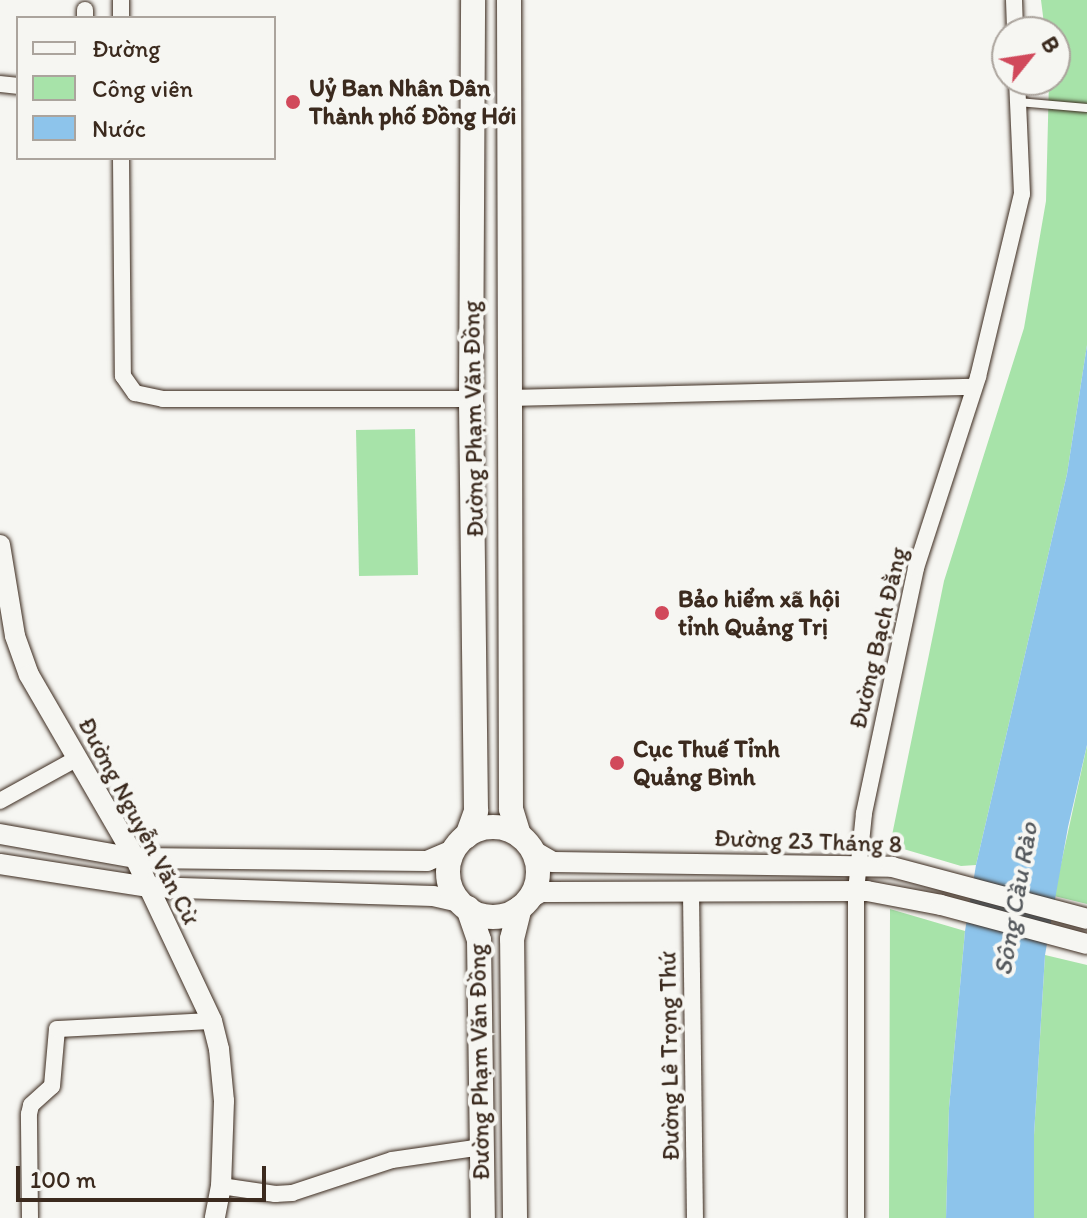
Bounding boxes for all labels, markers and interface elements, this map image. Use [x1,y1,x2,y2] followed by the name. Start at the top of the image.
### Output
[16,16,276,160] legend
[991,16,1071,96] north arrow
[1035,32,1066,58] text: B
[92,34,161,63] text: Đường
[92,74,193,103] text: Công viên
[309,74,516,130] place label: Uỷ Ban Nhân Dân Thành phố Đồng Hới
[284,93,302,111] marker: Uỷ Ban Nhân Dân Thành phố Đồng Hới
[92,114,146,143] text: Nước
[457,300,489,538] street label: Đường Phạm Văn Đồng
[843,544,913,732] street label: Đường Bạch Đằng
[678,585,841,641] place label: Bảo hiểm xã hội tỉnh Quảng Trị
[653,604,671,622] marker: Bảo hiểm xã hội tỉnh Quảng Trị
[72,712,206,930] street label: Đường Nguyễn Văn Cừ
[633,735,780,791] place label: Cục Thuế Tỉnh Quảng Bình
[608,754,626,772] marker: Cục Thuế Tỉnh Quảng Bình
[987,820,1045,978] water label: Sông Cầu Rào
[714,823,902,859] street label: Đường 23 Tháng 8
[463,943,495,1181] street label: Đường Phạm Văn Đồng
[653,952,685,1160] street label: Đường Lê Trọng Thứ
[20,1150,270,1200] scale bar
[30,1165,96,1194] text: 100 m

